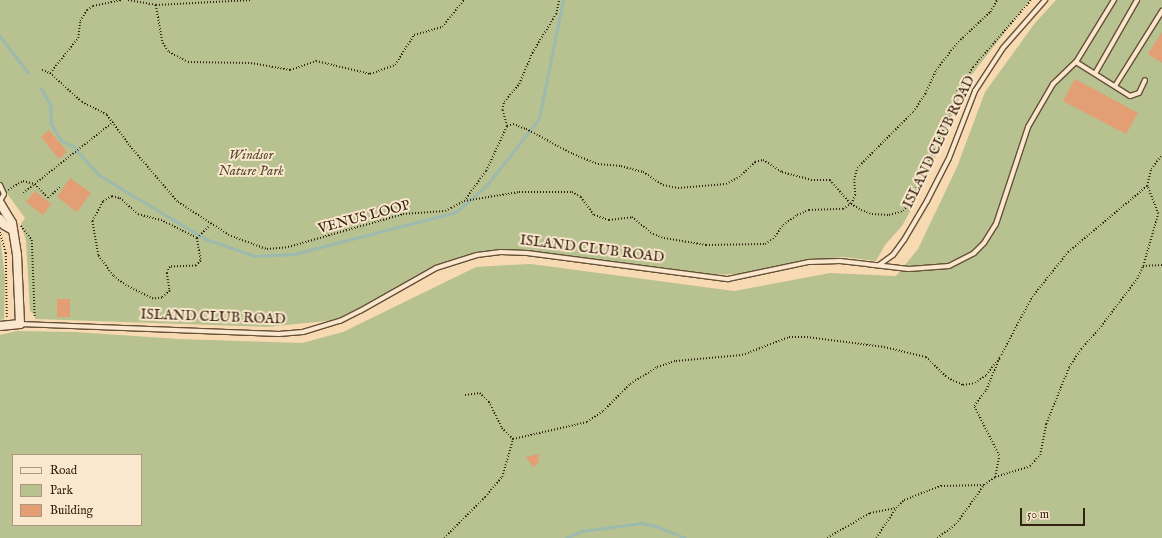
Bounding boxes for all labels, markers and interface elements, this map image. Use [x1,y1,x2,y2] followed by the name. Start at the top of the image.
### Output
[900,73,978,211] street label: ISLAND CLUB ROAD
[218,147,284,180] park label: Windsor Nature Park
[316,197,412,237] street label: VENUS LOOP
[519,232,665,266] street label: ISLAND CLUB ROAD
[140,306,286,328] street label: ISLAND CLUB ROAD
[12,454,142,526] legend
[50,463,77,478] text: Road
[50,483,73,498] text: Park
[1022,500,1087,526] scale bar
[50,503,93,518] text: Building
[1027,507,1049,522] text: 50 m

